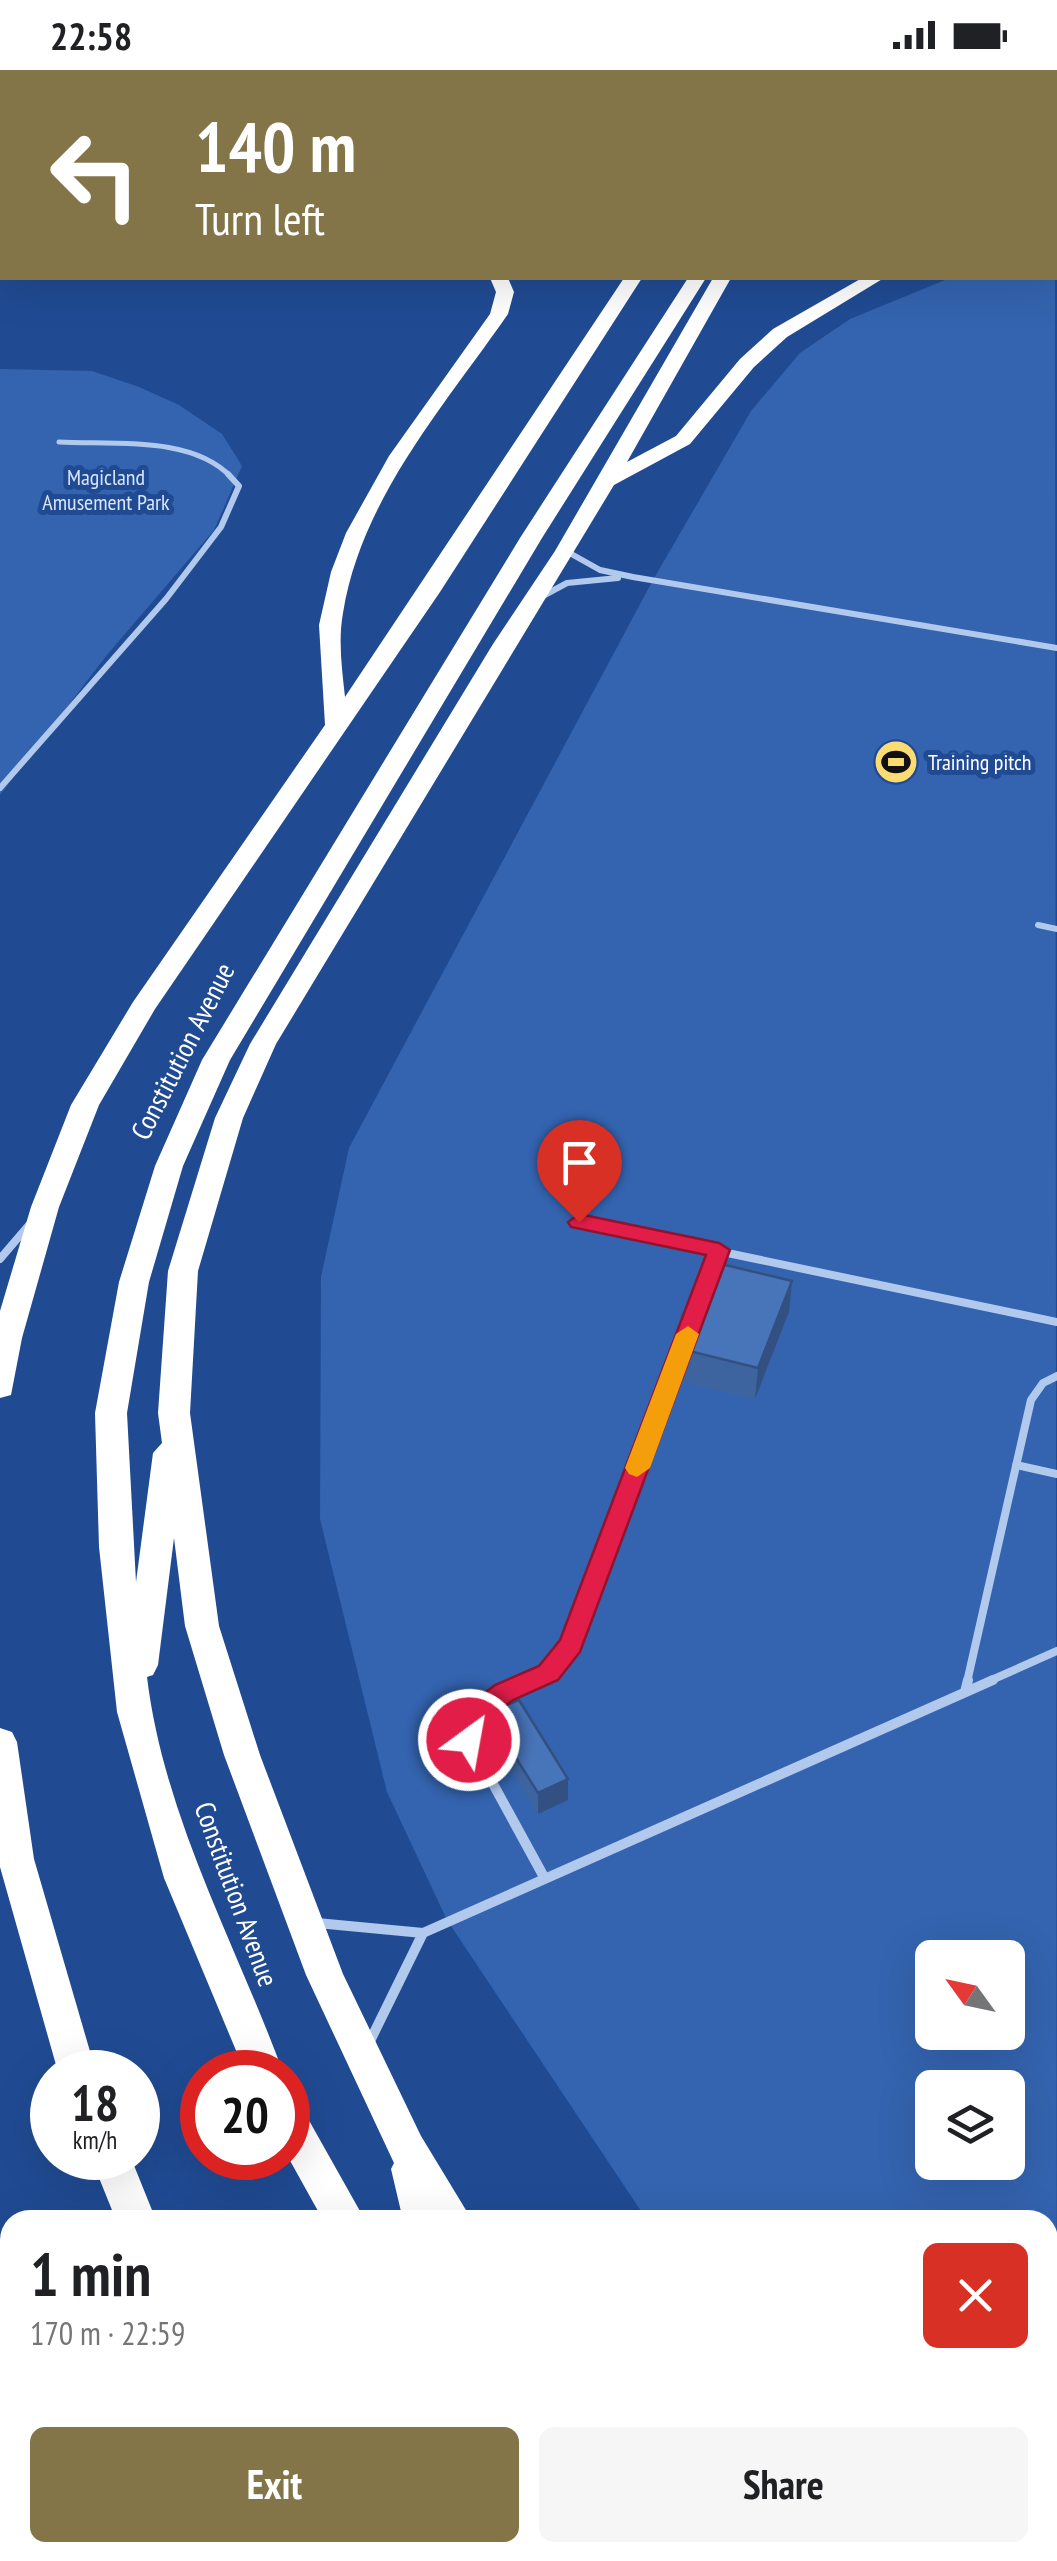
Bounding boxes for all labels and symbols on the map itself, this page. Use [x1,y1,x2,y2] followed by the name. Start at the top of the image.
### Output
[42,463,170,516] park label: Magicland Amusement Park
[873,739,919,785] sports icon: Training pitch
[928,748,1032,776] place label: Training pitch
[122,956,242,1146] street label: Constitution Avenue
[537,1120,622,1223] pin
[417,1688,521,1792] position arrow
[186,1797,288,1991] street label: Constitution Avenue
[915,1940,1025,2050] north arrow
[180,2050,310,2180] speed limit sign: 20

